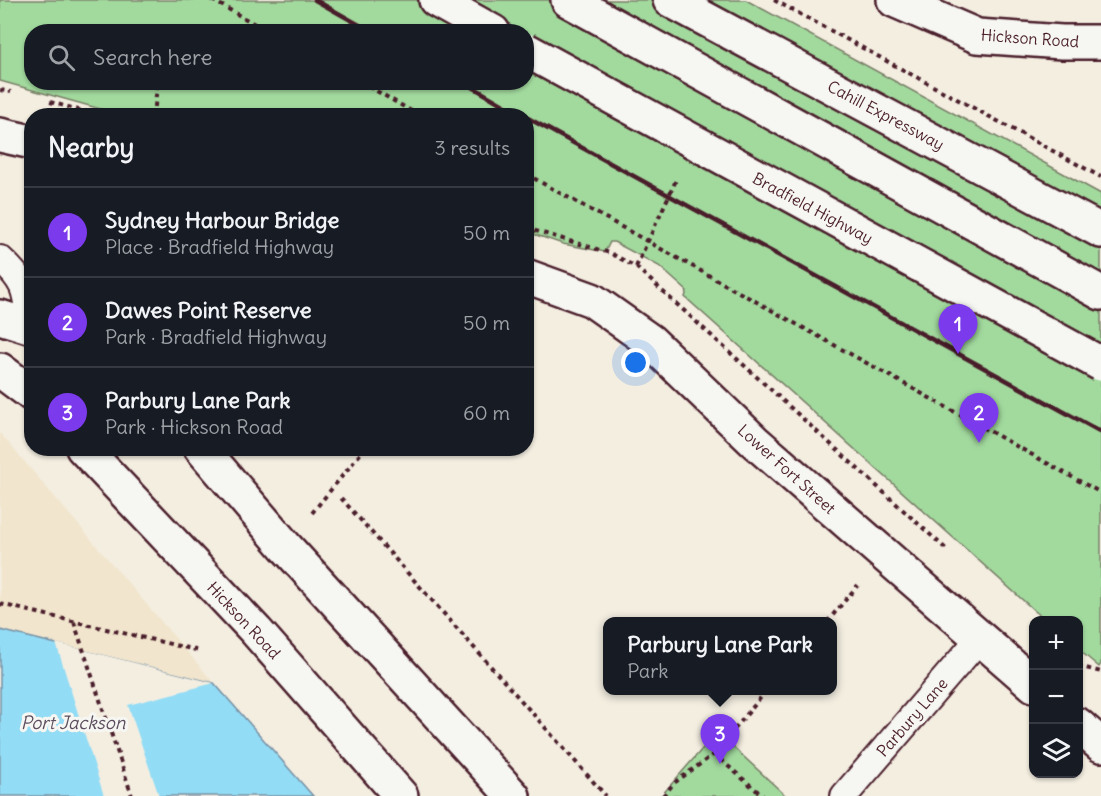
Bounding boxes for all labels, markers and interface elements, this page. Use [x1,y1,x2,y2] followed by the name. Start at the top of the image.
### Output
[24,24,534,90] search box
[980,25,1080,51] street label: Hickson Road
[45,41,78,74] icon: search
[93,43,212,71] text: Search here
[824,76,948,154] street label: Cahill Expressway
[48,131,134,164] text: Nearby
[434,135,510,160] text: 3 results
[749,168,877,248] street label: Bradfield Highway
[105,206,339,234] text: Sydney Harbour Bridge
[64,220,71,245] text: 1
[463,220,510,245] text: 50 m
[105,234,334,259] text: Place · Bradfield Highway
[105,296,312,324] text: Dawes Point Reserve
[938,304,978,354] pin: 1
[62,310,73,335] text: 2
[463,310,510,335] text: 50 m
[105,324,327,349] text: Park · Bradfield Highway
[621,348,650,377] your location
[105,386,291,414] text: Parbury Lane Park
[960,394,998,443] pin: 2
[62,400,73,425] text: 3
[463,400,510,425] text: 60 m
[105,414,283,439] text: Park · Hickson Road
[734,420,841,519] street label: Lower Fort Street
[203,577,285,663] street label: Hickson Road
[1029,616,1083,778] map controls
[1029,616,1083,670] button: +
[603,617,837,695] popup
[627,630,813,658] text: Parbury Lane Park
[627,658,669,683] text: Park
[1029,670,1083,724] button: −
[872,673,952,761] street label: Parbury Lane
[21,711,126,734] water label: Port Jackson
[700,714,740,764] pin: 3
[1029,724,1083,778] button: layers

